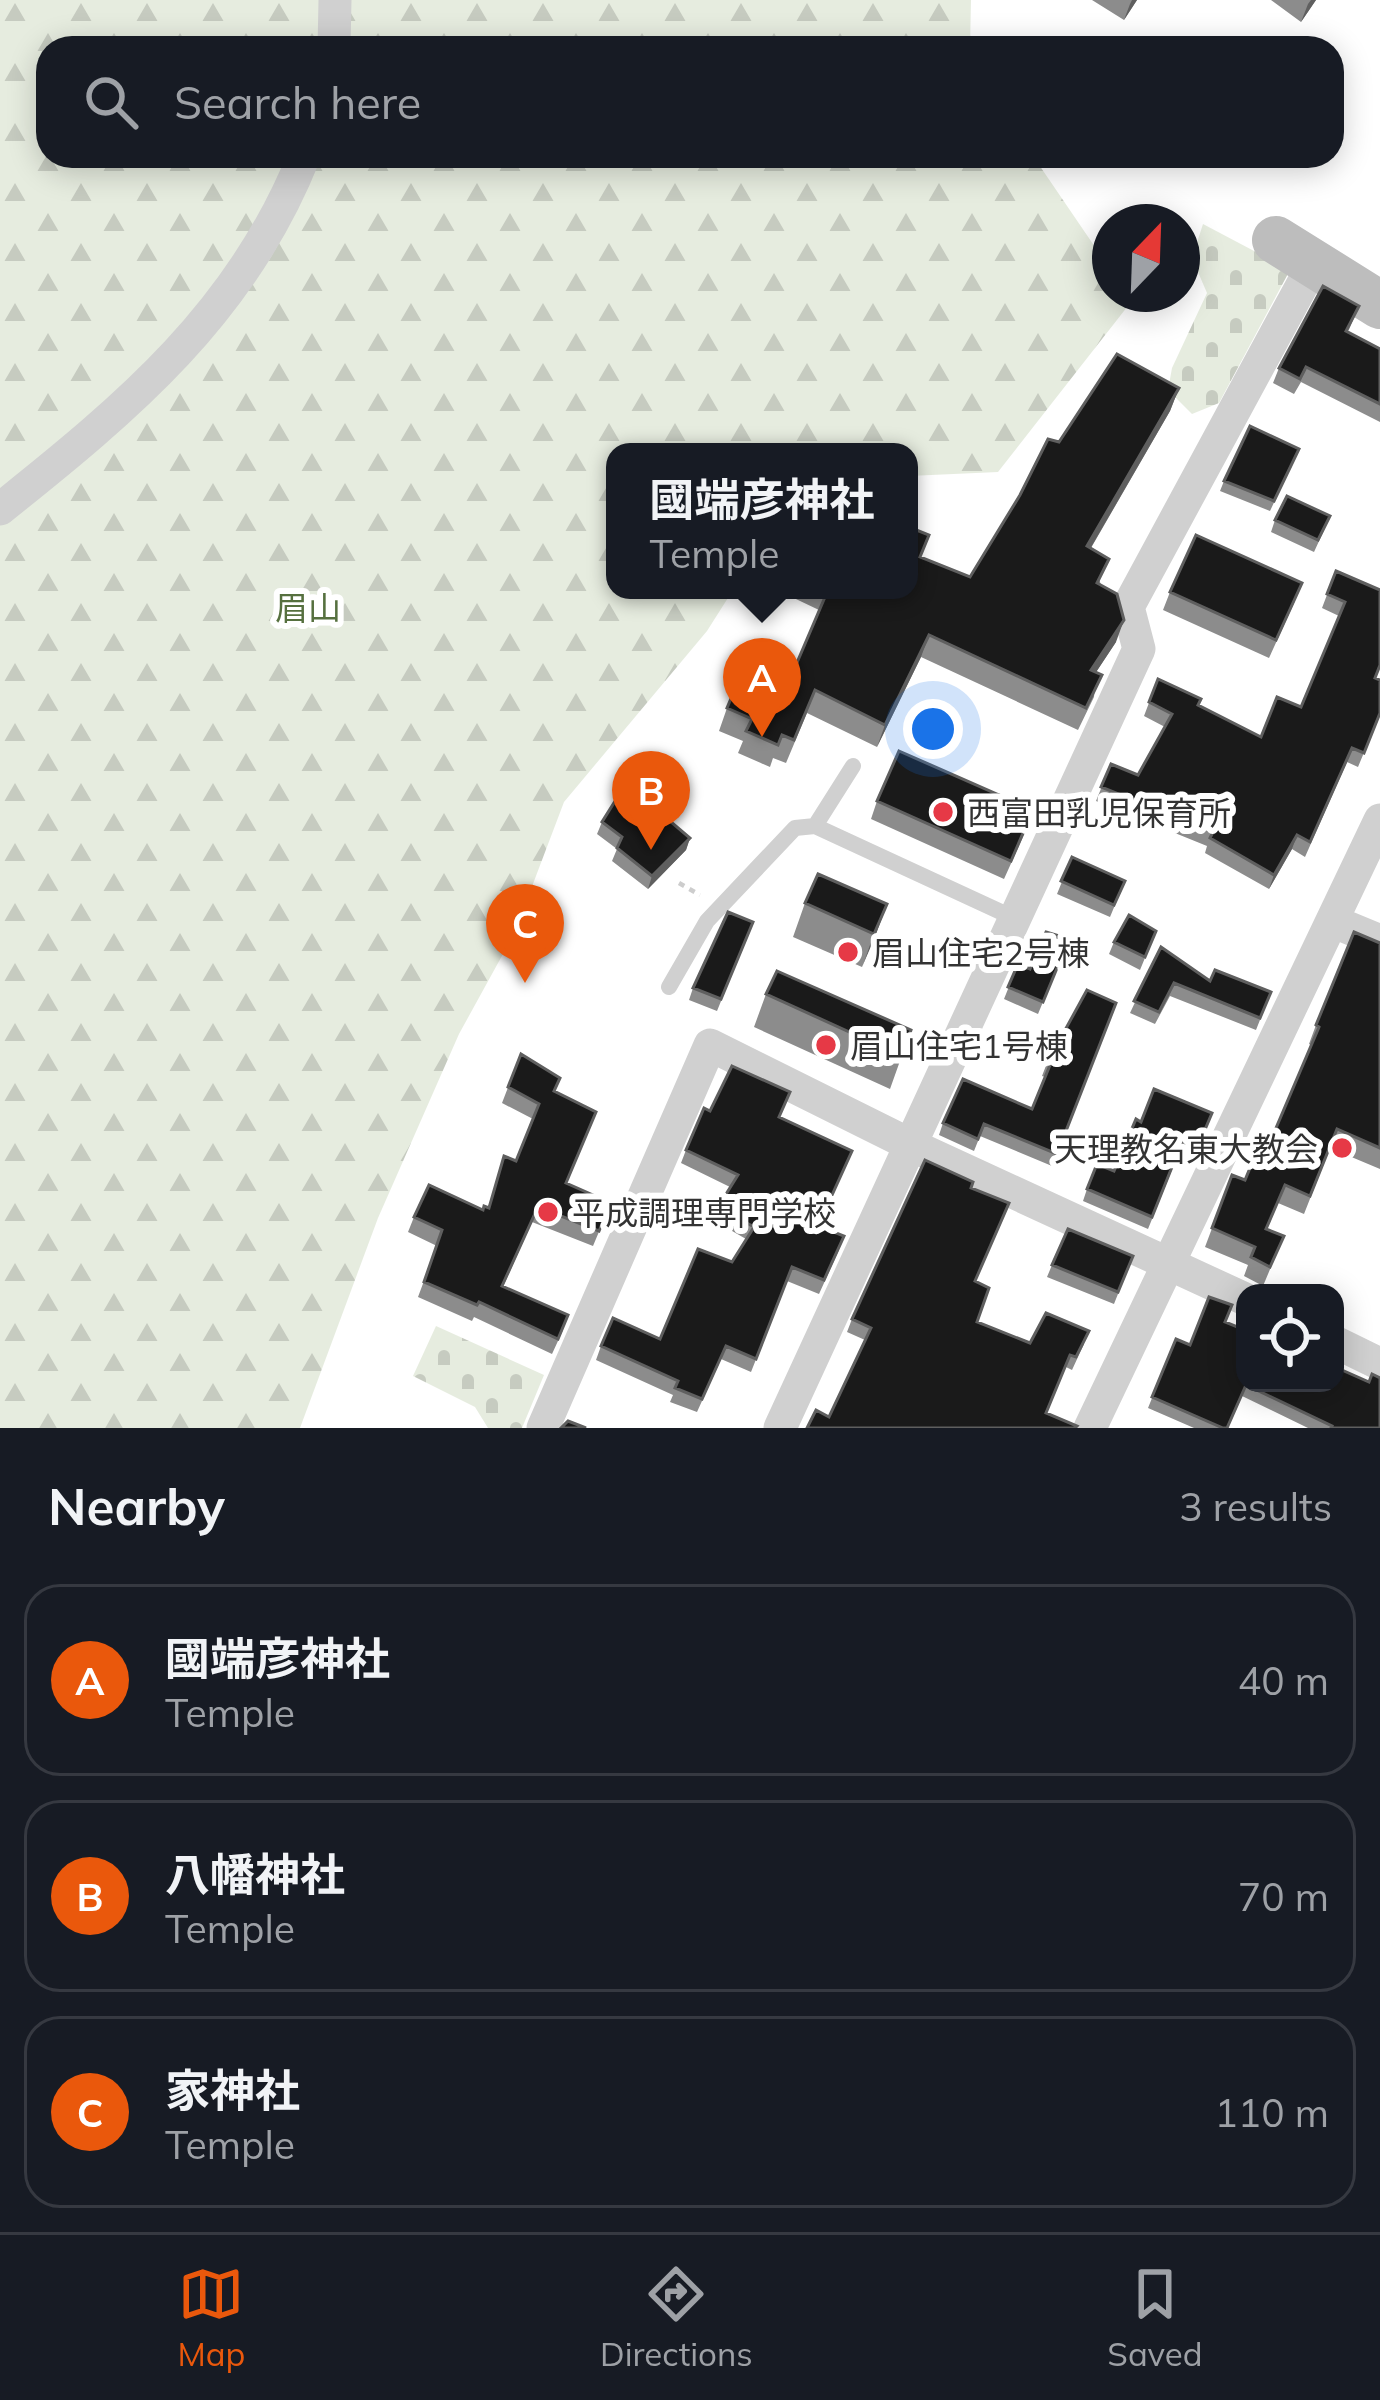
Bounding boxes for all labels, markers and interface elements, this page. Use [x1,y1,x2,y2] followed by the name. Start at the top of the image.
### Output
[36,36,1344,168] search box
[78,69,144,135] icon: search
[174,74,421,130] text: Search here
[1092,204,1200,312] north arrow
[606,443,918,599] popup
[649,471,875,527] text: 國端彦神社
[649,529,779,578] text: Temple
[275,587,341,628] park label: 眉山
[723,638,801,737] pin: A
[903,699,963,759] your location
[612,751,690,850] pin: B
[967,792,1231,833] place label: 西富田乳児保育所
[930,799,956,825] marker: 西富田乳児保育所
[486,884,564,983] pin: C
[872,932,1090,973] place label: 眉山住宅2号棟
[835,939,861,965] marker: 眉山住宅2号棟
[850,1025,1068,1066] place label: 眉山住宅1号棟
[813,1032,839,1058] marker: 眉山住宅1号棟
[1054,1128,1318,1169] place label: 天理教名東大教会
[1329,1135,1355,1161] marker: 天理教名東大教会
[572,1192,836,1233] place label: 平成調理専門学校
[535,1199,561,1225] marker: 平成調理専門学校
[1236,1284,1344,1392] map controls
[1236,1284,1344,1392] button: locate
[48,1474,225,1538] text: Nearby
[1179,1482,1332,1531] text: 3 results
[165,1630,390,1686] text: 國端彦神社
[75,1656,105,1705] text: A
[1238,1656,1329,1705] text: 40 m
[165,1688,295,1737] text: Temple
[165,1846,345,1902] text: 八幡神社
[77,1872,103,1921] text: B
[1238,1872,1329,1921] text: 70 m
[165,1904,295,1953] text: Temple
[165,2062,300,2118] text: 家神社
[77,2088,103,2137] text: C
[1214,2088,1329,2137] text: 110 m
[165,2120,295,2169] text: Temple
[177,2261,245,2374] tab: Map
[600,2261,753,2374] tab: Directions
[1107,2261,1203,2374] tab: Saved

